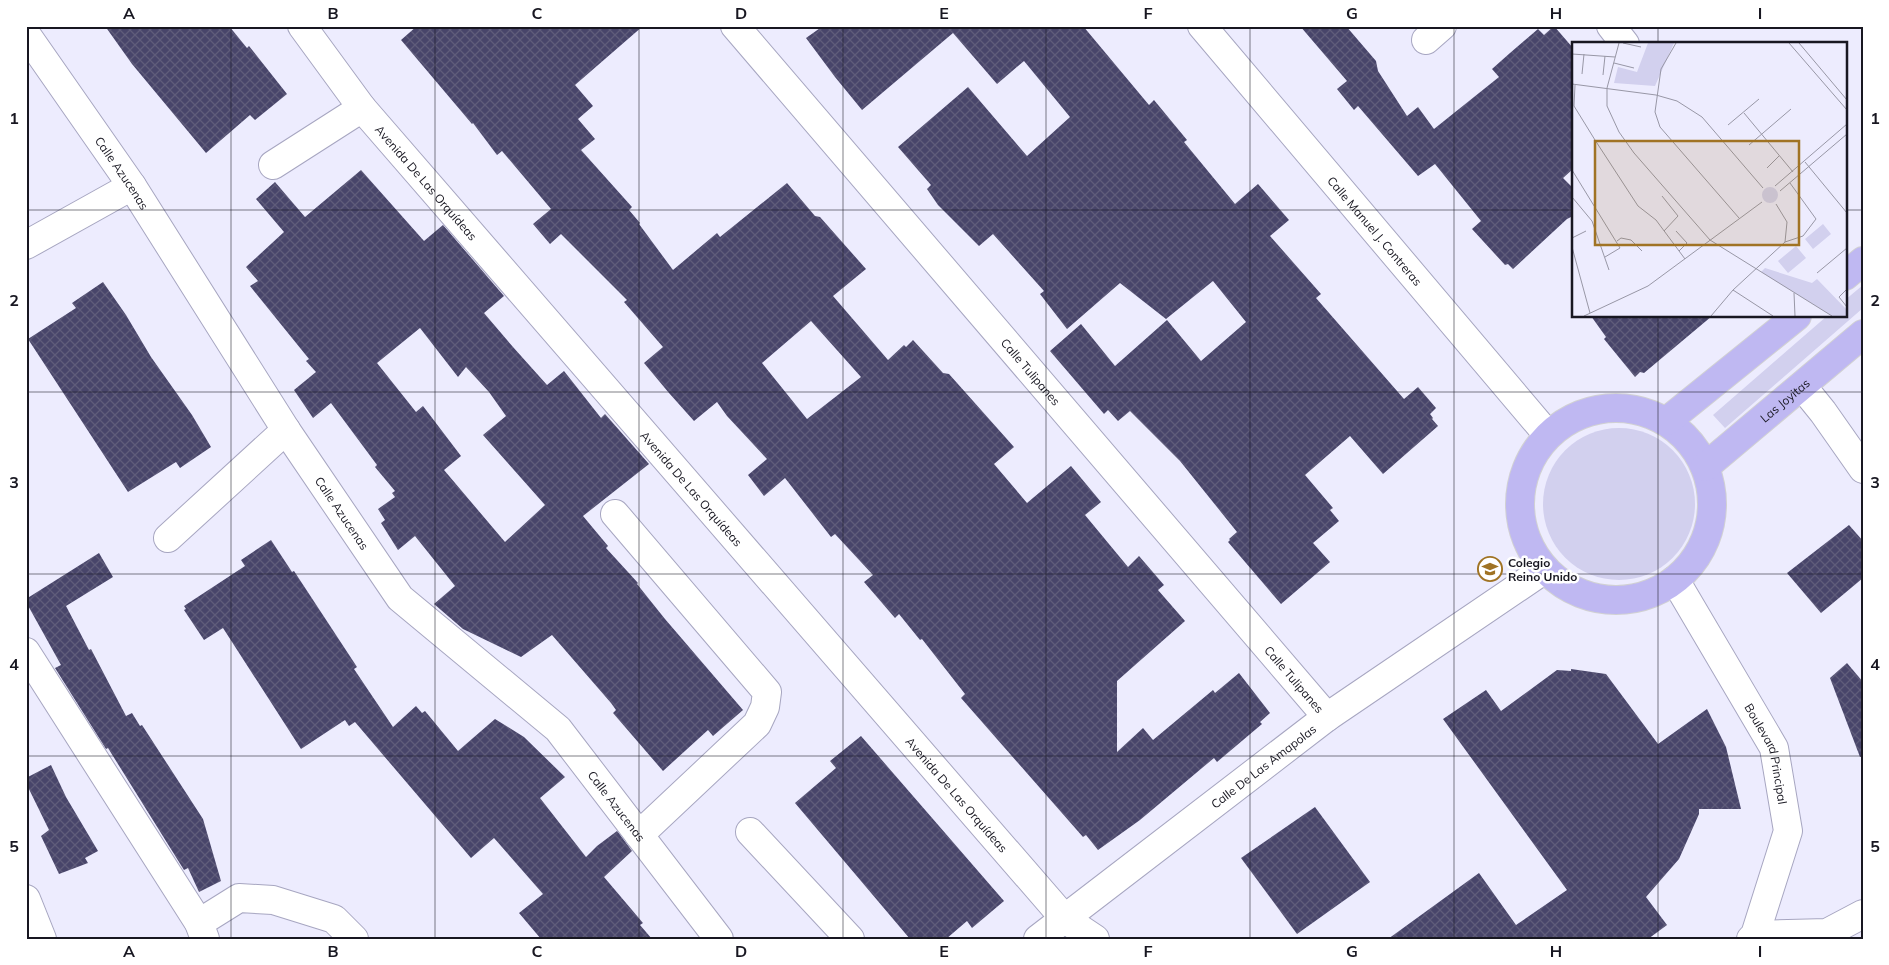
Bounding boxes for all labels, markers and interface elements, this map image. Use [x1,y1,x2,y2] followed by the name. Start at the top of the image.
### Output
[123,3,135,23] text: A
[327,3,339,23] text: B
[532,3,543,23] text: C
[735,3,747,23] text: D
[939,3,949,23] text: E
[1143,3,1153,23] text: F
[1346,3,1358,23] text: G
[1550,3,1562,23] text: H
[1758,3,1762,23] text: I
[1572,42,1846,318] inset map
[9,108,19,128] text: 1
[1870,108,1880,128] text: 1
[372,122,481,243] street label: Avenida De Las Orquídeas
[92,133,152,212] street label: Calle Azucenas
[1325,173,1426,288] street label: Calle Manuel J. Contreras
[9,290,19,310] text: 2
[1870,290,1880,310] text: 2
[998,335,1064,408] street label: Calle Tulipanes
[1757,375,1812,425] street label: Las Joyitas
[638,428,746,549] street label: Avenida De Las Orquídeas
[9,472,19,492] text: 3
[1870,472,1880,492] text: 3
[312,473,372,552] street label: Calle Azucenas
[1508,555,1577,584] place label: Colegio Reino Unido
[1477,556,1503,582] school or university icon: Colegio Reino Unido
[1262,642,1327,716] street label: Calle Tulipanes
[9,654,19,674] text: 4
[1870,654,1880,674] text: 4
[1742,701,1791,805] street label: Boulevard Principal
[1208,721,1319,811] street label: Calle De Las Amapolas
[903,734,1011,855] street label: Avenida De Las Orquídeas
[585,768,649,844] street label: Calle Azucenas
[9,836,19,856] text: 5
[1870,836,1880,856] text: 5
[123,941,135,961] text: A
[327,941,339,961] text: B
[532,941,543,961] text: C
[735,941,747,961] text: D
[939,941,949,961] text: E
[1143,941,1153,961] text: F
[1346,941,1358,961] text: G
[1550,941,1562,961] text: H
[1758,941,1762,961] text: I

